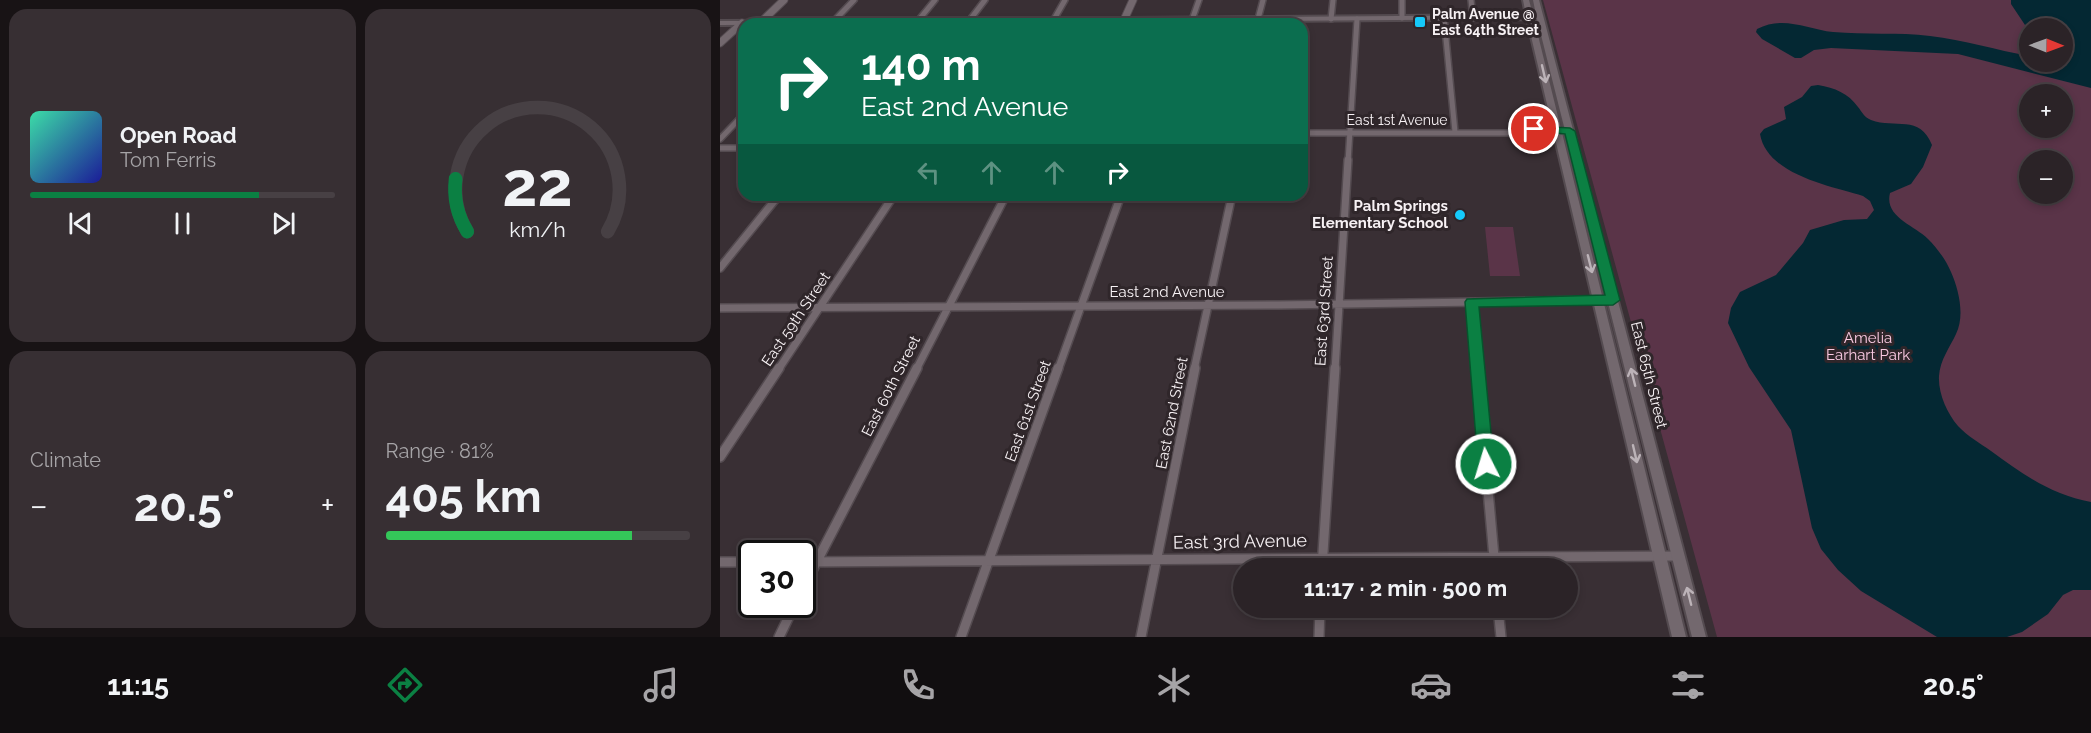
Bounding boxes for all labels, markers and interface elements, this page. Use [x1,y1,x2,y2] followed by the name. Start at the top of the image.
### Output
[1432,6,1540,38] place label: Palm Avenue @ East 64th Street
[1413,15,1427,29] marker: Palm Avenue @ East 64th Street
[2019,18,2073,72] north arrow
[2019,18,2073,204] map controls
[861,41,981,90] text: 140 m
[762,42,840,120] icon: right
[1539,64,1551,83] one-way arrow
[2019,84,2073,138] button: +
[861,91,1068,122] text: East 2nd Avenue
[1508,103,1559,154] pin
[1347,112,1447,128] street label: East 1st Avenue
[1517,112,1550,145] icon: arrive
[120,122,237,148] text: Open Road
[120,148,216,172] text: Tom Ferris
[503,148,573,222] text: 22
[2019,150,2073,204] button: −
[912,156,945,189] icon: left
[975,156,1008,189] icon: ahead
[1038,156,1071,189] icon: ahead
[1101,156,1134,189] icon: right
[1312,197,1448,232] place label: Palm Springs Elementary School
[64,207,97,240] icon: previous
[166,207,199,240] icon: pause
[267,207,300,240] icon: next
[1453,208,1467,222] marker: Palm Springs Elementary School
[509,218,566,243] text: km/h
[1584,254,1596,273] one-way arrow
[1311,255,1337,367] street label: East 63rd Street
[758,269,834,369] street label: East 59th Street
[1109,283,1225,301] street label: East 2nd Avenue
[1627,320,1671,430] street label: East 65th Street
[1826,329,1910,364] park label: Amelia Earhart Park
[858,333,924,439] street label: East 60th Street
[1152,355,1192,471] street label: East 62nd Street
[1001,358,1055,464] street label: East 61st Street
[1626,368,1638,387] one-way arrow
[1454,432,1518,496] position arrow
[386,439,494,463] text: Range · 81%
[1630,443,1641,463] one-way arrow
[30,448,101,472] text: Climate
[386,470,542,523] text: 405 km
[134,479,235,532] text: 20.5°
[30,486,48,525] text: −
[321,486,334,525] text: +
[1173,529,1308,553] street label: East 3rd Avenue
[738,540,816,618] speed limit sign: 30
[1304,575,1507,601] text: 11:17 · 2 min · 500 m
[1683,587,1694,606] one-way arrow
[384,664,426,706] icon: directions
[640,664,682,706] icon: music
[897,664,939,706] icon: phone
[1153,664,1195,706] icon: climate
[1410,664,1452,706] icon: car
[1667,664,1709,706] icon: filters
[107,670,169,701] text: 11:15
[1923,670,1984,701] text: 20.5°

